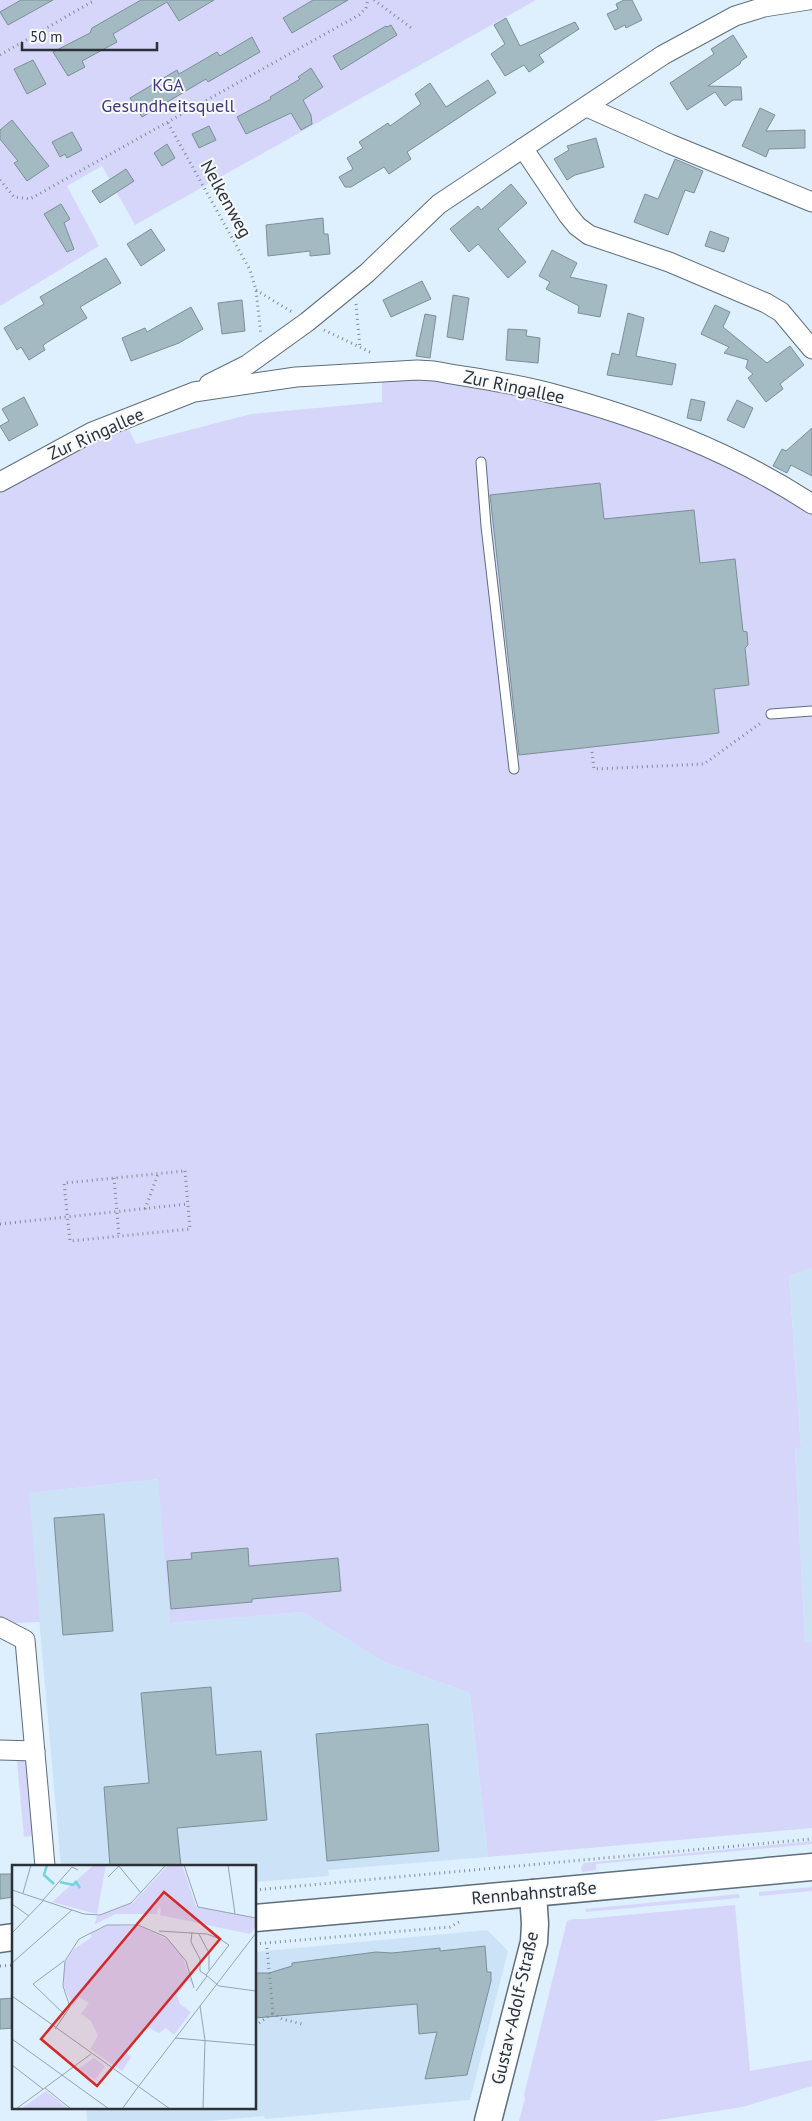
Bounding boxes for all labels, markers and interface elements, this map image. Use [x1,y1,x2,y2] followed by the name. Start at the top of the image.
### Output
[22,20,158,52] scale bar
[30,27,63,46] text: 50 m
[101,73,235,117] park label: KGA Gesundheitsquell
[196,156,257,242] street label: Nelkenweg
[462,365,567,408] street label: Zur Ringallee
[44,402,147,465] street label: Zur Ringallee
[12,1865,256,2108] inset map
[470,1876,598,1909] street label: Rennbahnstraße
[486,1929,543,2087] street label: Gustav-Adolf-Straße

